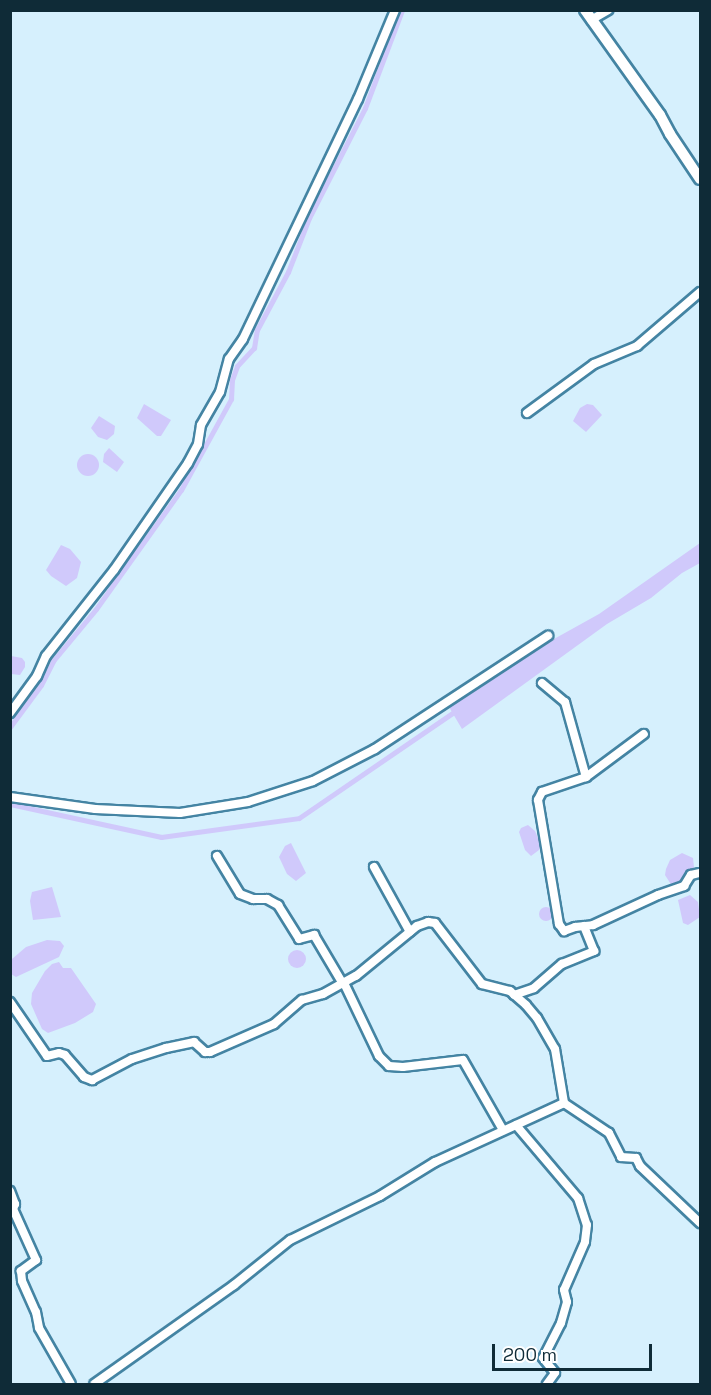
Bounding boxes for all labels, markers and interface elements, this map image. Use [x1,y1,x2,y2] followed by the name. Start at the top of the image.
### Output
[495,1332,656,1370] scale bar
[503,1343,557,1366] text: 200 m

